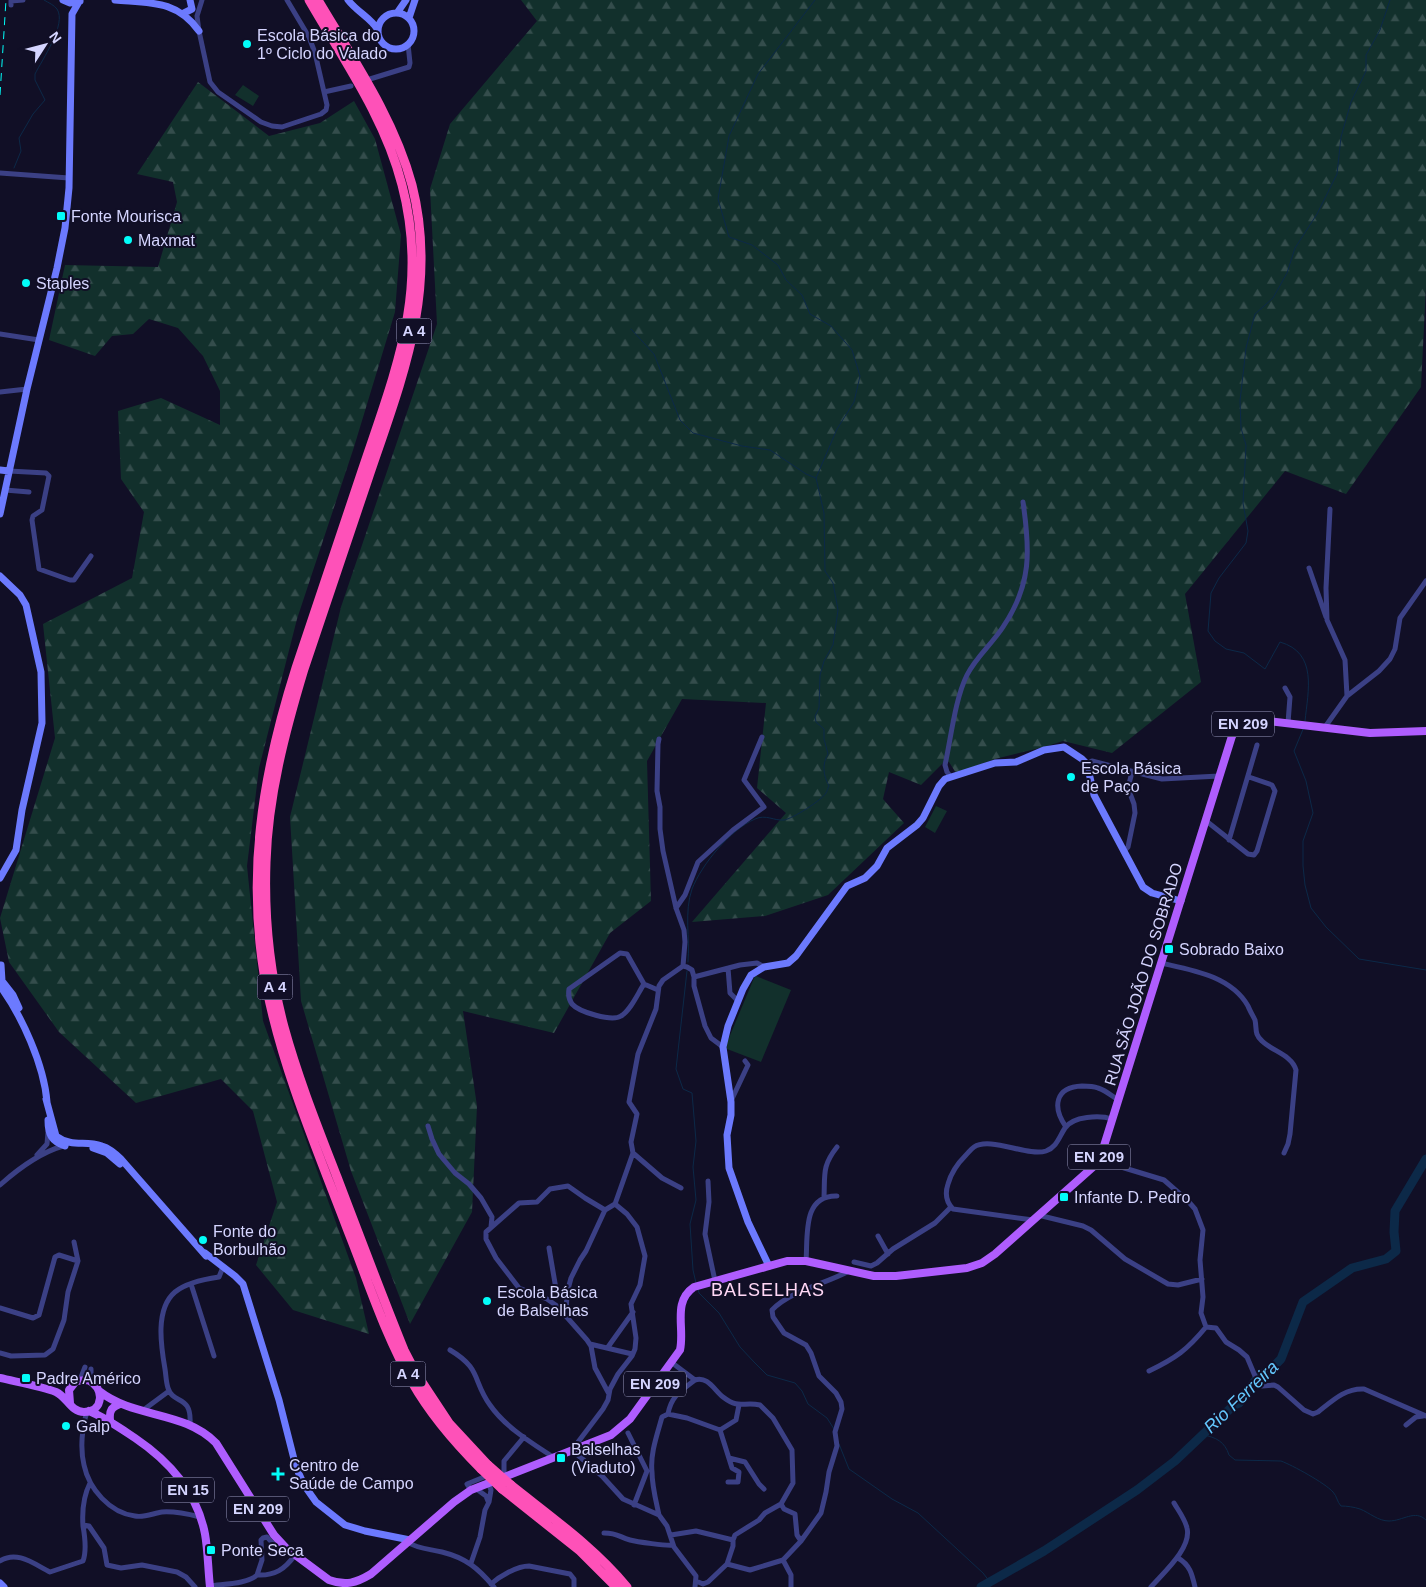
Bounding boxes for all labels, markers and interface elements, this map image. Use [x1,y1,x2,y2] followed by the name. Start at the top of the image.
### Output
[20,20,70,70] north arrow
[257,27,387,62] place label: Escola Básica do 1º Ciclo do Valado
[46,29,65,46] text: N
[241,38,253,50] marker: Escola Básica do 1º Ciclo do Valado
[71,208,181,225] place label: Fonte Mourisca
[55,210,67,222] marker: Fonte Mourisca
[138,232,195,249] place label: Maxmat
[122,234,134,246] marker: Maxmat
[36,275,89,292] place label: Staples
[20,277,32,289] marker: Staples
[396,318,432,344] road number: A 4
[1212,712,1274,736] road number: EN 209
[1081,760,1182,795] place label: Escola Básica de Paço
[1065,771,1077,783] marker: Escola Básica de Paço
[1100,860,1186,1088] street label: RUA SÃO JOÃO DO SOBRADO
[1179,941,1284,958] place label: Sobrado Baixo
[1163,943,1175,955] marker: Sobrado Baixo
[258,974,292,1000] road number: A 4
[1068,1144,1130,1170] road number: EN 209
[1074,1189,1191,1206] place label: Infante D. Pedro
[1058,1191,1070,1203] marker: Infante D. Pedro
[213,1223,286,1258] place label: Fonte do Borbulhão
[197,1234,209,1246] marker: Fonte do Borbulhão
[711,1280,825,1300] district label: BALSELHAS
[497,1284,598,1319] place label: Escola Básica de Balselhas
[481,1295,493,1307] marker: Escola Básica de Balselhas
[1200,1357,1282,1437] water label: Rio Ferreira
[390,1362,426,1386] road number: A 4
[36,1370,141,1387] place label: Padre Américo
[20,1372,32,1384] marker: Padre Américo
[624,1372,686,1396] road number: EN 209
[76,1418,110,1435] place label: Galp
[60,1420,72,1432] marker: Galp
[571,1441,640,1476] place label: Balselhas (Viaduto)
[555,1452,567,1464] marker: Balselhas (Viaduto)
[289,1457,414,1492] place label: Centro de Saúde de Campo
[271,1467,285,1481] marker: Centro de Saúde de Campo
[162,1478,214,1502] road number: EN 15
[227,1496,289,1522] road number: EN 209
[221,1542,304,1559] place label: Ponte Seca
[205,1544,217,1556] marker: Ponte Seca

